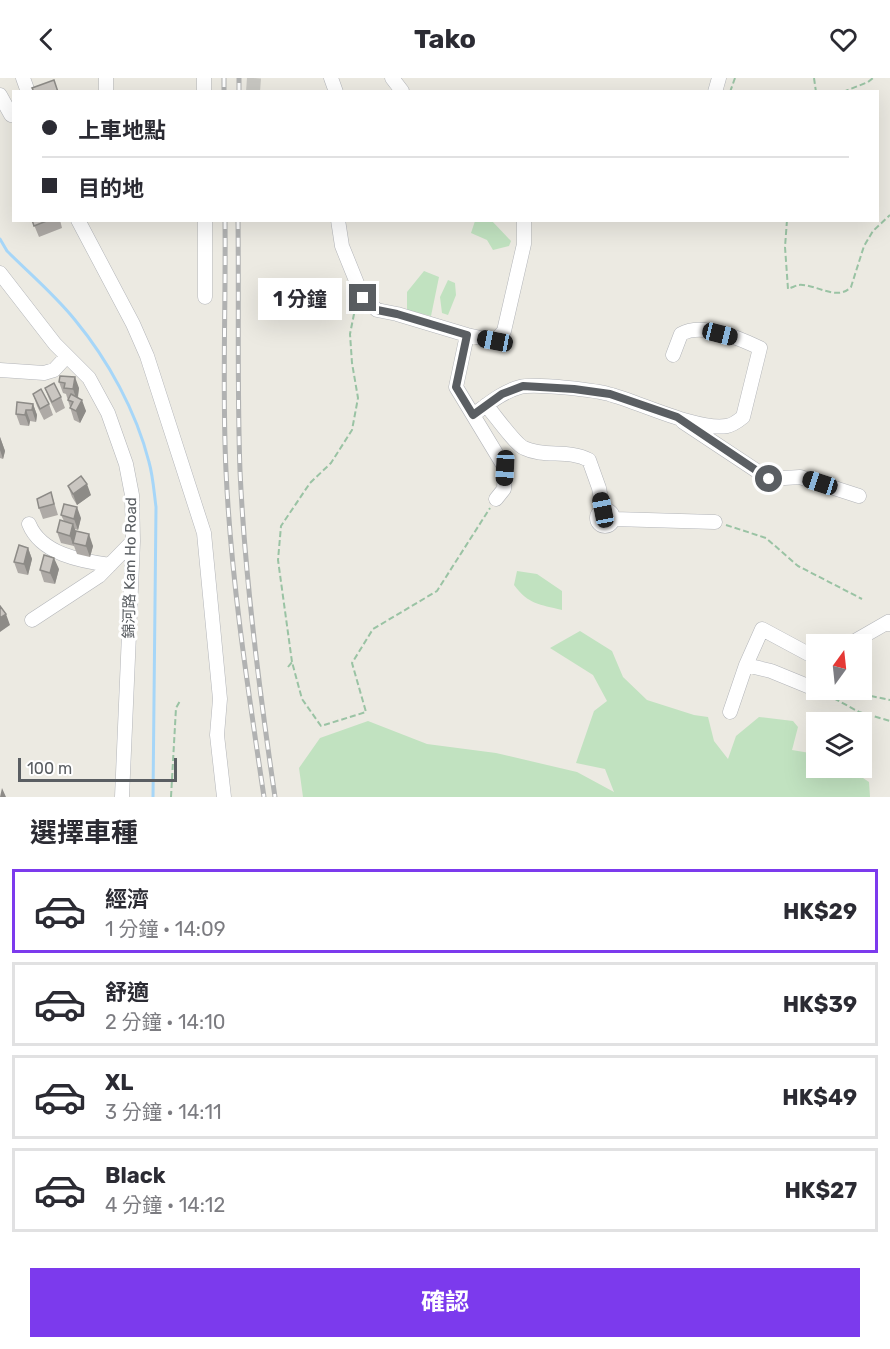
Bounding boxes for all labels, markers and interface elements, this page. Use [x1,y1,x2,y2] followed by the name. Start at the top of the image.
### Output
[30,23,63,56] icon: back
[414,23,476,55] text: Tako
[827,23,860,56] icon: heart
[78,117,166,144] text: 上車地點
[78,175,144,202] text: 目的地
[258,277,342,319] callout: 1 分鐘
[349,284,376,311] route end
[273,287,327,311] text: 1 分鐘
[700,321,740,347] car
[476,329,514,353] car
[495,450,515,486] car
[755,465,782,492] route start
[800,469,840,497] car
[591,491,615,529] car
[120,497,140,639] street label: 錦河路 Kam Ho Road
[806,634,872,700] north arrow
[806,634,872,778] map controls
[806,712,872,778] button: layers
[18,755,177,782] scale bar
[27,759,72,778] text: 100 m
[30,817,138,849] text: 選擇車種
[33,884,87,938] icon: car
[105,886,149,913] text: 經濟
[783,898,857,925] text: HK$29
[105,917,226,941] text: 1 分鐘 · 14:09
[33,977,87,1031] icon: car
[105,979,149,1006] text: 舒適
[783,991,857,1018] text: HK$39
[105,1010,225,1034] text: 2 分鐘 · 14:10
[105,1069,133,1096] text: XL
[33,1070,87,1124] icon: car
[782,1084,857,1111] text: HK$49
[105,1100,222,1124] text: 3 分鐘 · 14:11
[105,1162,166,1189] text: Black
[33,1163,87,1217] icon: car
[784,1177,857,1204] text: HK$27
[105,1193,225,1217] text: 4 分鐘 · 14:12
[30,1268,860,1337] button: 確認

